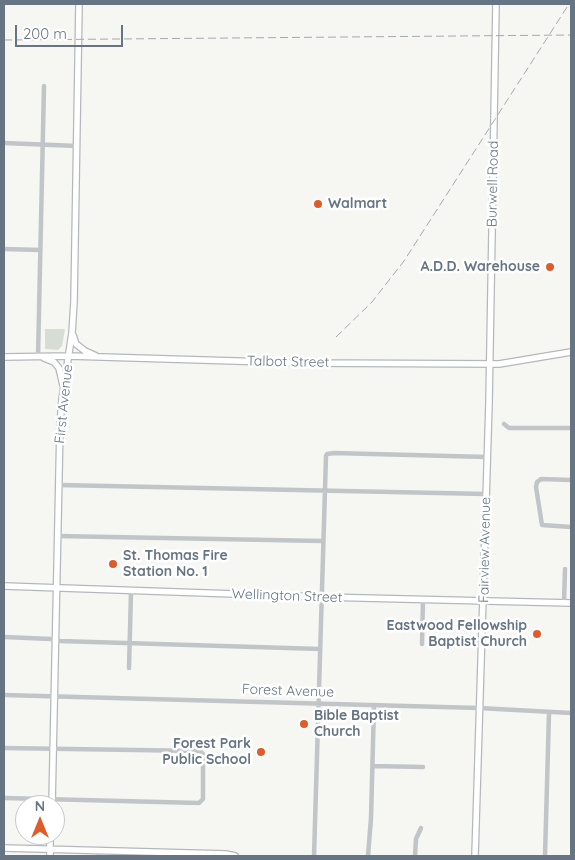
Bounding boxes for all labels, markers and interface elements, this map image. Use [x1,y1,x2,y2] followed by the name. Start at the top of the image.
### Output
[18,15,125,47] scale bar
[23,24,67,43] text: 200 m
[484,141,502,227] street label: Burwell Road
[328,196,387,212] place label: Walmart
[312,198,324,210] marker: Walmart
[421,259,540,275] place label: A.D.D. Warehouse
[544,261,556,273] marker: A.D.D. Warehouse
[247,353,329,371] street label: Talbot Street
[52,364,76,444] street label: First Avenue
[476,497,494,603] street label: Fairview Avenue
[123,548,228,580] place label: St. Thomas Fire Station No. 1
[107,558,119,570] marker: St. Thomas Fire Station No. 1
[231,586,343,606] street label: Wellington Street
[386,618,527,650] place label: Eastwood Fellowship Baptist Church
[531,628,543,640] marker: Eastwood Fellowship Baptist Church
[242,681,334,701] street label: Forest Avenue
[314,708,399,740] place label: Bible Baptist Church
[298,718,310,730] marker: Bible Baptist Church
[162,736,251,769] place label: Forest Park Public School
[255,746,267,758] marker: Forest Park Public School
[15,795,65,845] north arrow
[35,797,45,815] text: N

